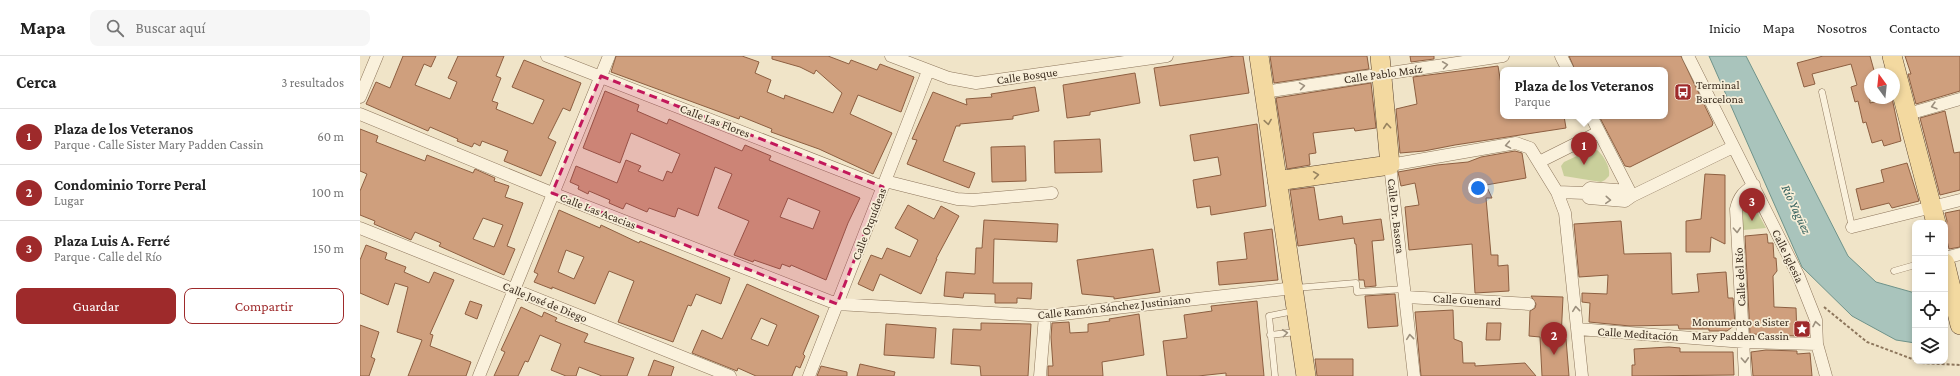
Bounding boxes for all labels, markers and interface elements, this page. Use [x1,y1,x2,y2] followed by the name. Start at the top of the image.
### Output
[90,10,370,46] search box
[20,17,66,38] text: Mapa
[104,17,126,39] icon: search
[136,20,205,36] text: Buscar aquí
[1709,20,1741,36] text: Inicio
[1763,20,1795,36] text: Mapa
[1817,20,1867,36] text: Nosotros
[1889,20,1940,36] text: Contacto
[1441,61,1448,70] one-way arrow
[1343,62,1423,86] street label: Calle Pablo Maíz
[996,65,1058,87] street label: Calle Bosque
[1500,67,1668,119] popup
[1864,68,1900,104] north arrow
[16,73,56,92] text: Cerca
[281,75,344,90] text: 3 resultados
[1514,78,1654,94] text: Plaza de los Veteranos
[1696,78,1744,106] place label: Terminal Barcelona
[1299,82,1305,91] one-way arrow
[1673,82,1693,102] bus stop icon: Terminal Barcelona
[1514,94,1550,109] text: Parque
[678,101,752,141] street label: Calle Las Flores
[1931,101,1938,110] one-way arrow
[1263,119,1272,125] one-way arrow
[54,121,193,137] text: Plaza de los Veteranos
[1382,123,1391,129] one-way arrow
[27,129,31,144] text: 1
[317,129,344,144] text: 60 m
[1571,132,1597,165] pin: 1
[54,137,263,152] text: Parque · Calle Sister Mary Padden Cassin
[1505,140,1512,149] one-way arrow
[1313,171,1319,180] one-way arrow
[54,177,206,193] text: Condominio Torre Peral
[1384,178,1408,255] street label: Calle Dr. Basora
[1468,178,1488,198] your location
[1779,182,1815,236] water label: Río Yagüez
[26,185,32,200] text: 2
[312,185,344,200] text: 100 m
[849,186,889,262] street label: Calle Orquídeas
[1739,188,1765,221] pin: 3
[558,190,638,232] street label: Calle Las Acacias
[54,193,84,208] text: Lugar
[1605,195,1611,204] one-way arrow
[1912,220,1948,364] map controls
[1912,220,1948,256] button: +
[1733,227,1742,233] one-way arrow
[1769,227,1807,285] street label: Calle Iglesia
[54,233,170,249] text: Plaza Luis A. Ferré
[26,241,32,256] text: 3
[313,241,344,256] text: 150 m
[1731,247,1749,307] street label: Calle del Río
[54,249,162,264] text: Parque · Calle del Río
[1912,256,1948,292] button: −
[501,279,589,325] street label: Calle José de Diego
[16,288,176,324] button: Guardar
[184,288,344,324] button: Compartir
[1433,291,1502,309] street label: Calle Guenard
[1037,292,1191,322] street label: Calle Ramón Sánchez Justiniano
[1912,292,1948,328] button: locate
[1572,306,1581,312] one-way arrow
[1692,315,1790,343] place label: Monumento a Sister Mary Padden Cassin
[1792,319,1812,339] place icon: Monumento a Sister Mary Padden Cassin
[1813,321,1821,327] one-way arrow
[1541,322,1567,355] pin: 2
[1597,324,1679,344] street label: Calle Meditación
[1912,328,1948,364] button: layers
[1282,329,1288,338] one-way arrow
[1406,334,1415,340] one-way arrow
[1740,357,1749,363] one-way arrow

